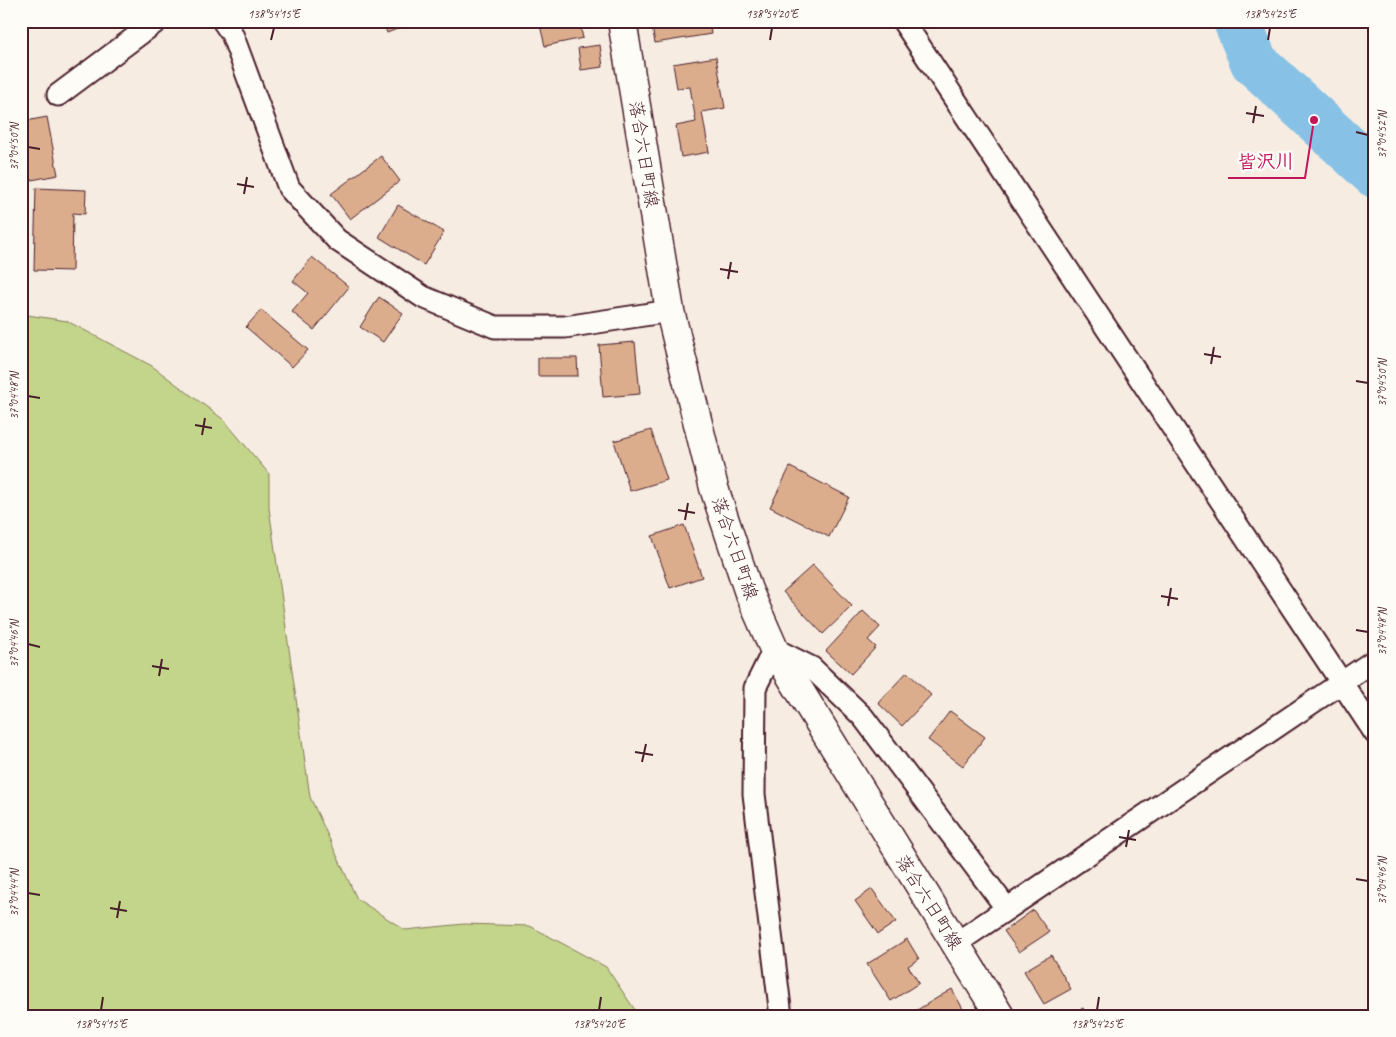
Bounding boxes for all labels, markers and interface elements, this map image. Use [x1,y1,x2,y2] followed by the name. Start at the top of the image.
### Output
[248,6,302,22] text: 138°54'15"E
[746,6,800,22] text: 138°54'20"E
[1244,6,1298,22] text: 138°54'25"E
[625,99,663,209] street label: 落合六日町線
[1374,110,1390,159] text: 37°04'52"N
[6,122,22,171] text: 37°04'50"N
[1228,144,1305,178] callout: 皆沢川
[1237,150,1295,174] text: 皆沢川
[1374,358,1390,407] text: 37°04'50"N
[6,371,22,420] text: 37°04'48"N
[707,493,763,603] street label: 落合六日町線
[1374,607,1390,656] text: 37°04'48"N
[6,619,22,668] text: 37°04'46"N
[891,850,967,954] street label: 落合六日町線
[1374,856,1390,905] text: 37°04'46"N
[6,868,22,917] text: 37°04'44"N
[75,1016,129,1032] text: 138°54'15"E
[573,1016,627,1032] text: 138°54'20"E
[1071,1016,1125,1032] text: 138°54'25"E

